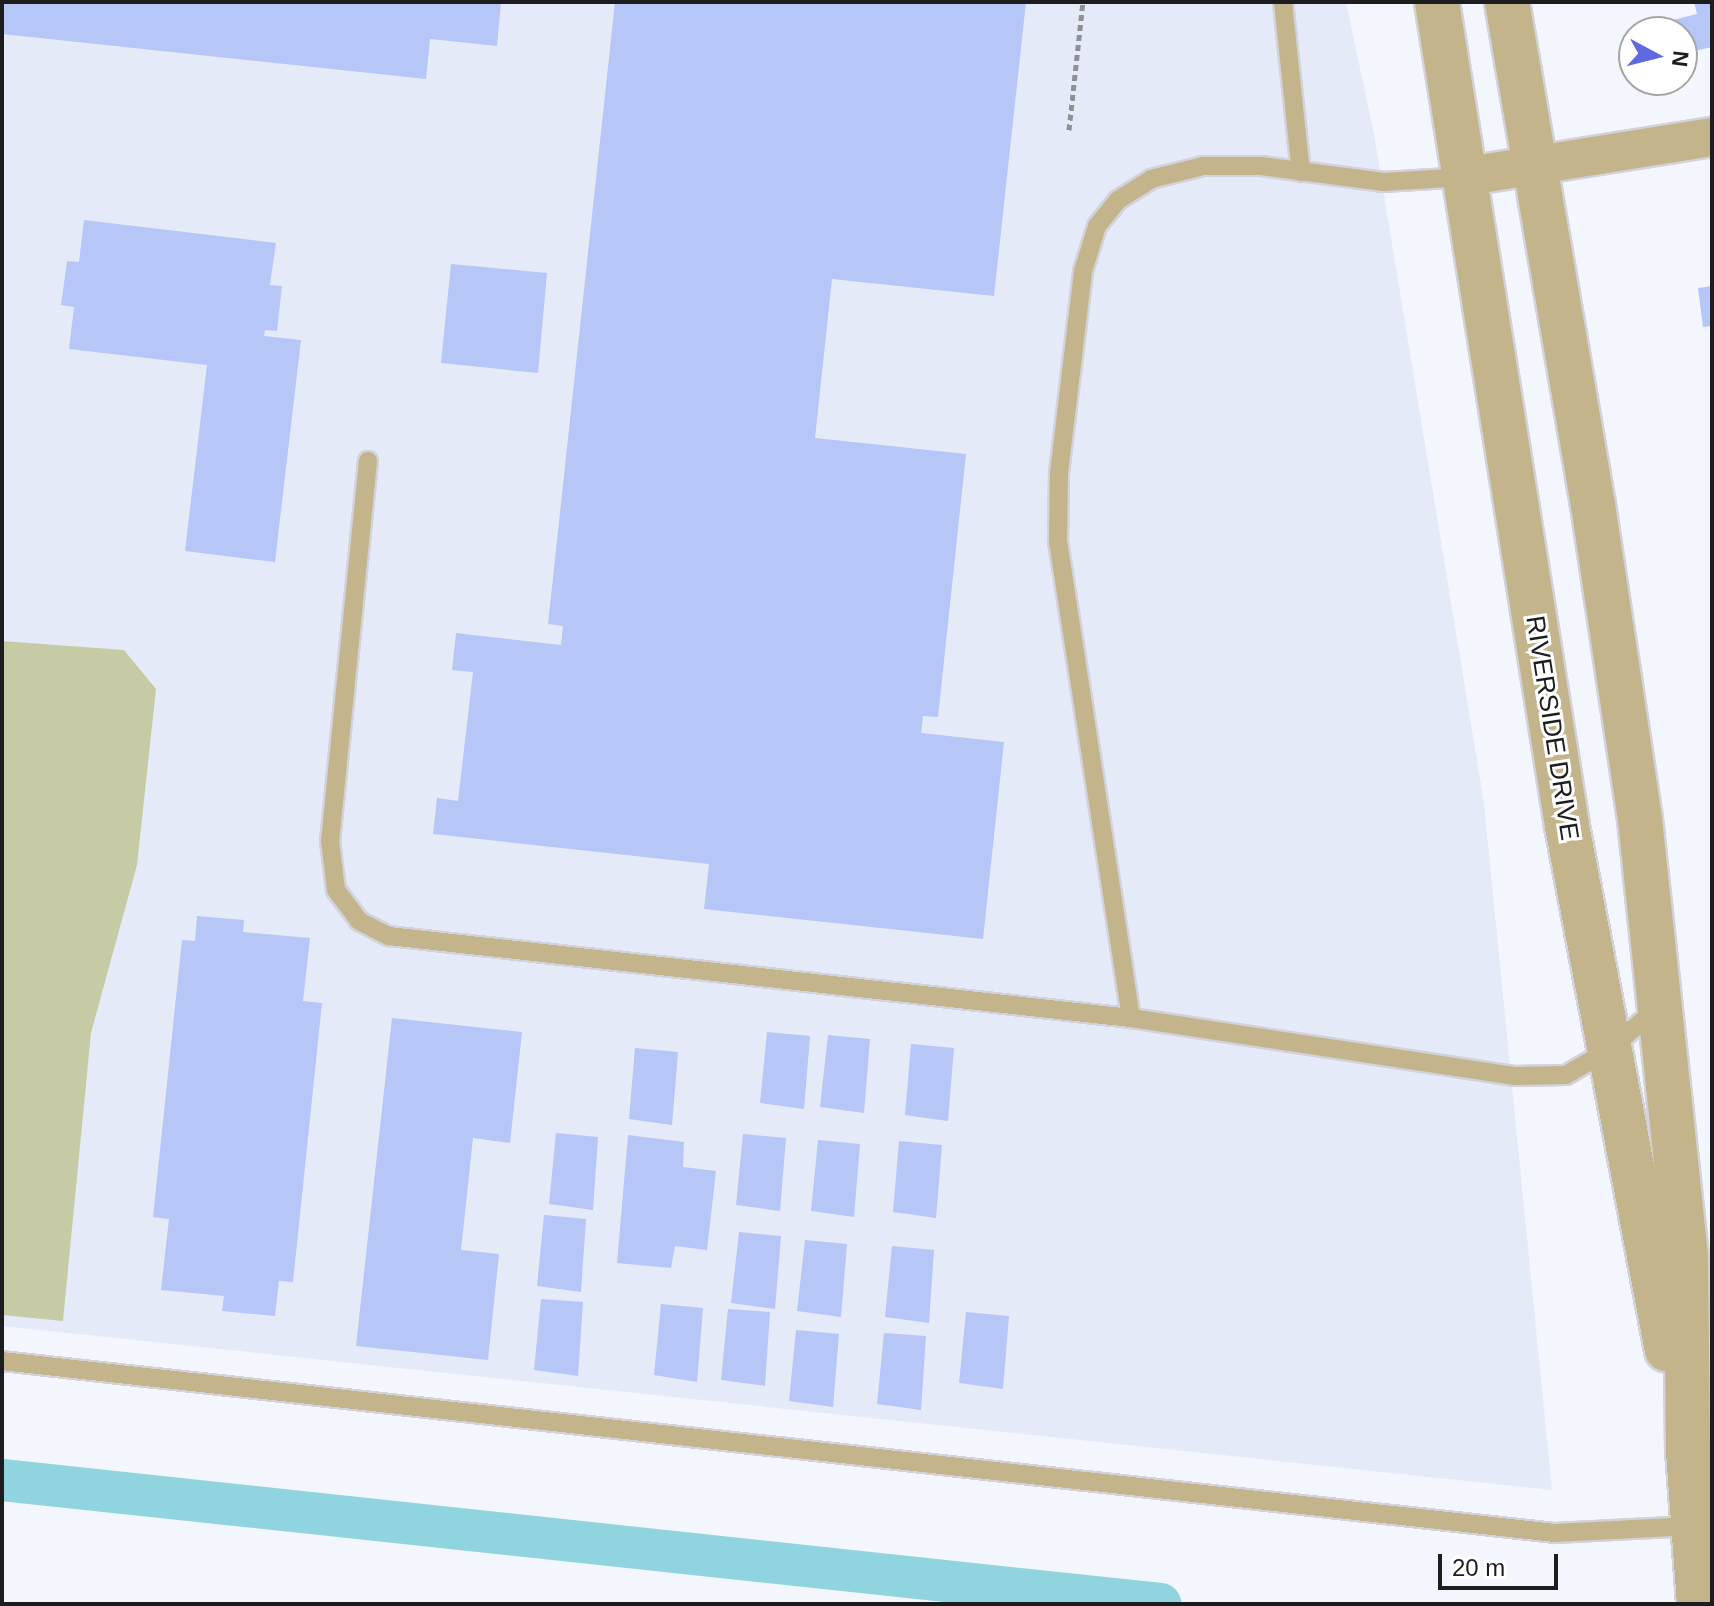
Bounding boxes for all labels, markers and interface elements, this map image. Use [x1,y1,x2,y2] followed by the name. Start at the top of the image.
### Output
[1618,16,1698,96] north arrow
[1667,49,1694,68] text: N
[1519,614,1585,842] street label: RIVERSIDE DRIVE
[1442,1538,1562,1588] scale bar
[1452,1554,1505,1581] text: 20 m

